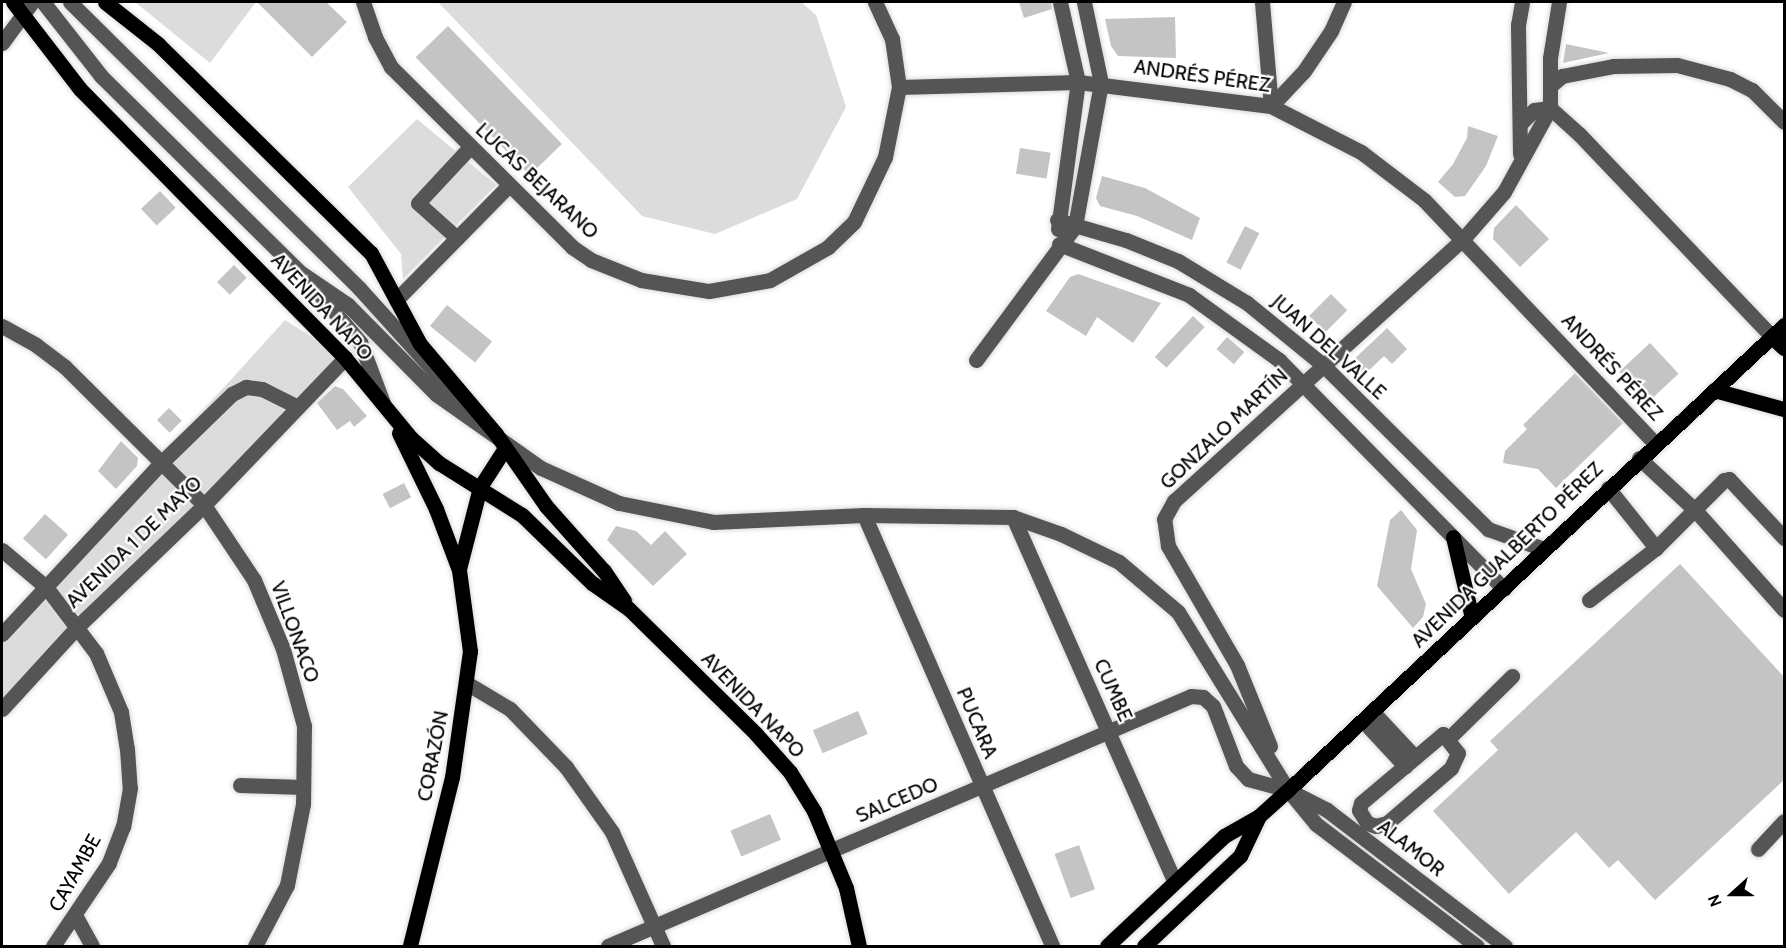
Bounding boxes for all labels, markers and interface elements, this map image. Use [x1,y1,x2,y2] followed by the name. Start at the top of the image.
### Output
[1133,55,1271,97] street label: ANDRÉS PÉREZ
[471,118,603,244] street label: LUCAS BEJARANO
[266,248,378,366] street label: AVENIDA NAPO
[1267,290,1391,404] street label: JUAN DEL VALLE
[1557,309,1667,425] street label: ANDRÉS PÉREZ
[1155,364,1293,494] street label: GONZALO MARTÍN
[1406,457,1608,653] street label: AVENIDA GUALBERTO PÉREZ
[61,471,207,613] street label: AVENIDA 1 DE MAYO
[266,578,324,686] street label: VILLONACO
[696,647,810,763] street label: AVENIDA NAPO
[1089,655,1137,725] street label: CUMBE
[951,684,1003,762] street label: PUCARA
[412,709,454,803] street label: CORAZÓN
[852,772,942,828] street label: SALCEDO
[1373,814,1449,882] street label: ALAMOR
[44,830,106,916] street label: CAYAMBE
[1702,864,1762,924] north arrow
[1704,892,1726,909] text: N

